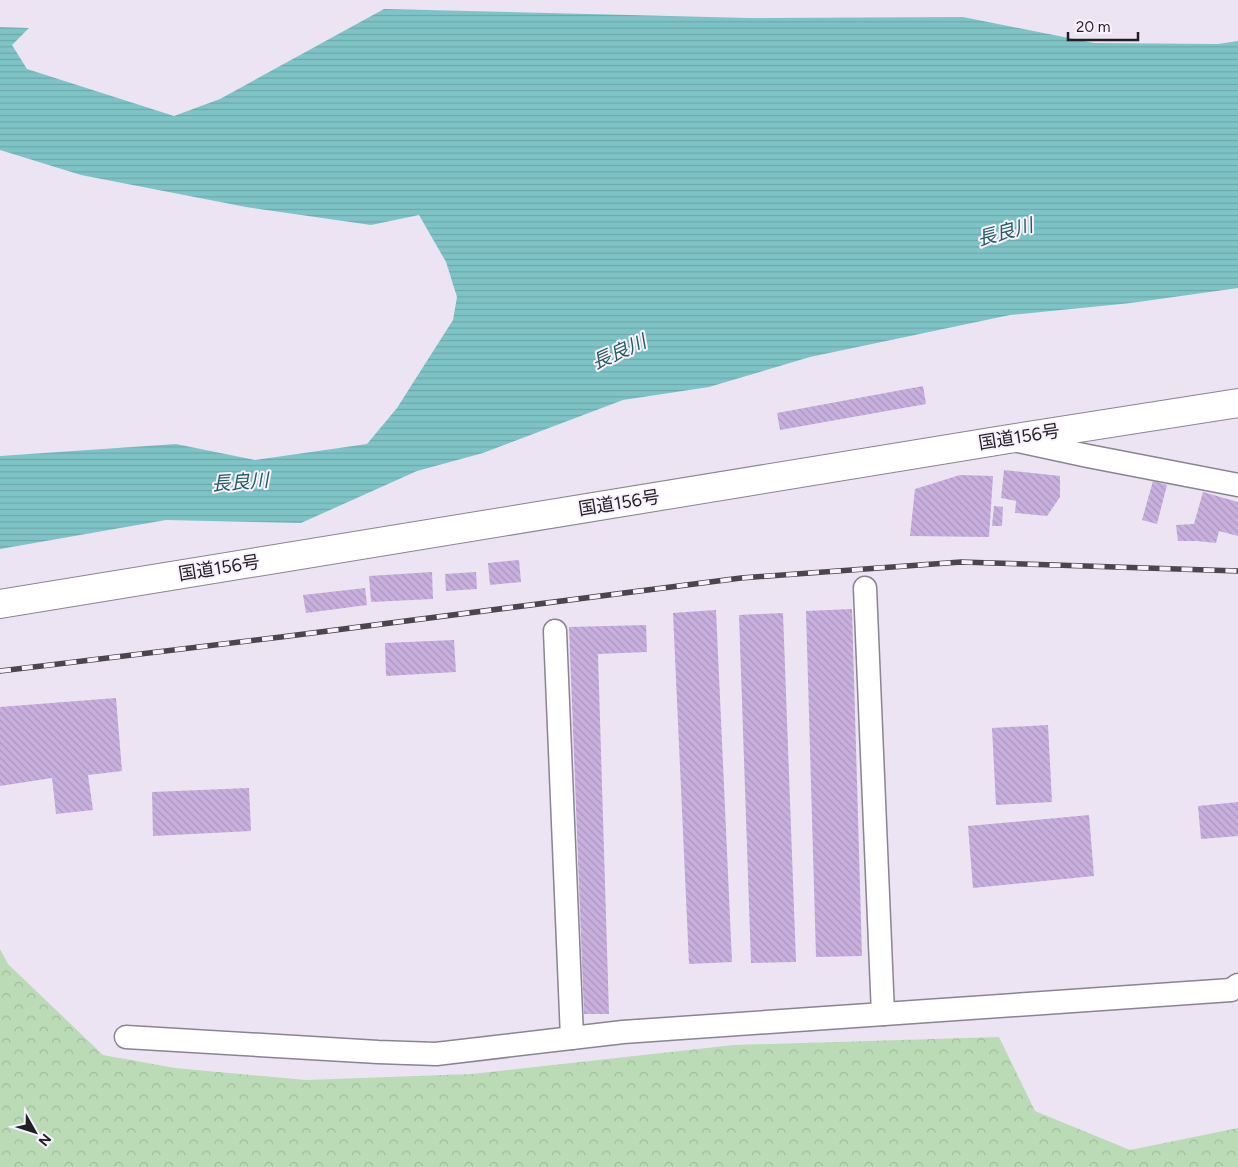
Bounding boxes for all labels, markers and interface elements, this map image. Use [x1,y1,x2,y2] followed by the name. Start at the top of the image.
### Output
[1068,10,1138,42] scale bar
[1076,18,1110,36] text: 20 m
[974,213,1037,250] water label: 長良川
[588,329,652,374] water label: 長良川
[977,420,1061,454] street label: 国道156号
[211,468,271,495] water label: 長良川
[577,486,661,520] street label: 国道156号
[177,551,261,585] street label: 国道156号
[10,1107,60,1157] north arrow
[35,1130,55,1149] text: N

